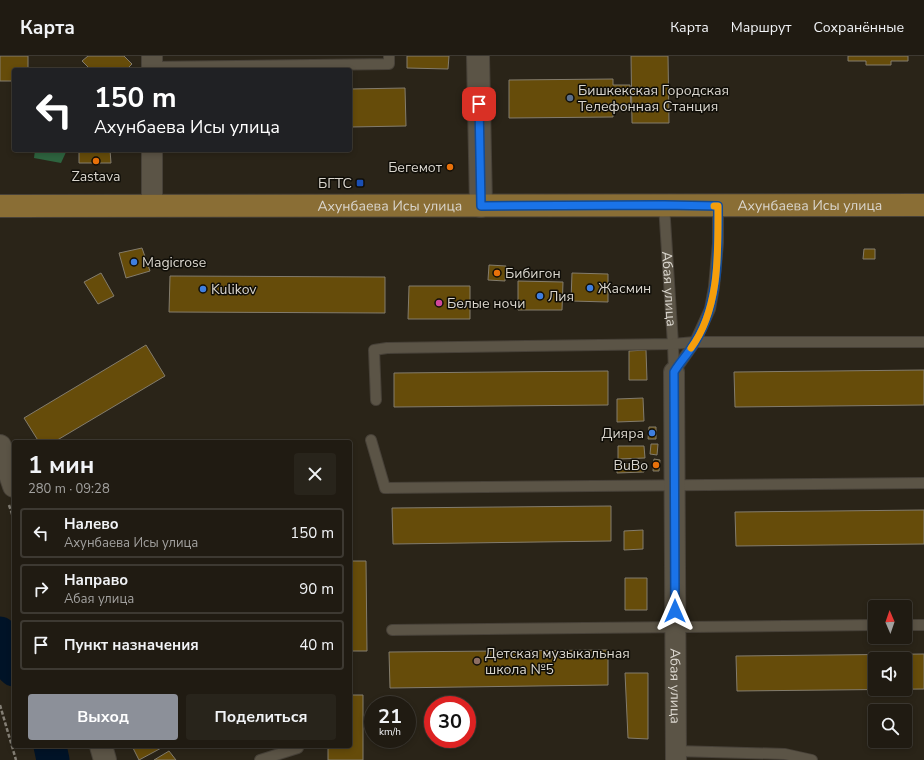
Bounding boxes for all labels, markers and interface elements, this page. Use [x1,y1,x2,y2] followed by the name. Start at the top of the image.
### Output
[20,15,75,41] text: Карта
[670,18,709,37] text: Карта
[731,18,792,37] text: Маршрут
[814,18,904,37] text: Сохранённые
[94,79,177,117] text: 150 m
[578,81,729,116] place label: Бишкекская Городская Телефонная Станция
[28,84,80,136] icon: left
[462,87,496,121] pin
[468,93,490,115] icon: arrive
[565,93,575,103] marker: Бишкекская Городская Телефонная Станция
[94,115,280,139] text: Ахунбаева Исы улица
[91,156,101,166] marker: Zastava
[388,158,443,177] place label: Бегемот
[445,162,455,172] marker: Бегемот
[72,167,120,186] place label: Zastava
[318,174,352,193] place label: БГТС
[355,178,365,188] marker: БГТС
[318,196,462,215] street label: Ахунбаева Исы улица
[738,196,882,215] street label: Ахунбаева Исы улица
[658,250,681,327] street label: Абая улица
[142,253,206,272] place label: Magicrose
[129,257,139,267] marker: Magicrose
[505,264,561,283] place label: Бибигон
[492,268,502,278] marker: Бибигон
[598,279,651,298] place label: Жасмин
[211,280,257,299] place label: Kulikov
[585,283,595,293] marker: Жасмин
[198,284,208,294] marker: Kulikov
[548,287,574,306] place label: Лия
[535,291,545,301] marker: Лия
[447,294,525,313] place label: Белые ночи
[434,298,444,308] marker: Белые ночи
[602,424,644,443] place label: Дияра
[647,428,657,438] marker: Дияра
[28,449,94,481] text: 1 мин
[294,453,336,495] button: close
[613,456,648,475] place label: BuBo
[651,460,661,470] marker: BuBo
[28,480,110,498] text: 280 m · 09:28
[64,514,119,534] text: Налево
[30,522,52,544] icon: left
[290,523,334,543] text: 150 m
[64,534,198,552] text: Ахунбаева Исы улица
[64,570,128,590] text: Направо
[30,578,52,600] icon: right
[299,579,334,599] text: 90 m
[64,590,134,608] text: Абая улица
[654,590,696,632] position arrow
[868,600,912,644] north arrow
[868,600,912,748] map controls
[30,634,52,656] icon: arrive
[64,635,199,655] text: Пункт назначения
[299,635,334,655] text: 40 m
[485,644,630,679] place label: Детская музыкальная школа №5
[666,648,685,724] street label: Абая улица
[868,652,912,696] button: sound
[472,656,482,666] marker: Детская музыкальная школа №5
[28,694,178,740] button: Выход
[186,694,336,740] button: Поделиться
[424,696,476,748] speed limit sign: 30
[378,703,402,730] text: 21
[868,704,912,748] button: search
[379,725,401,739] text: km/h

